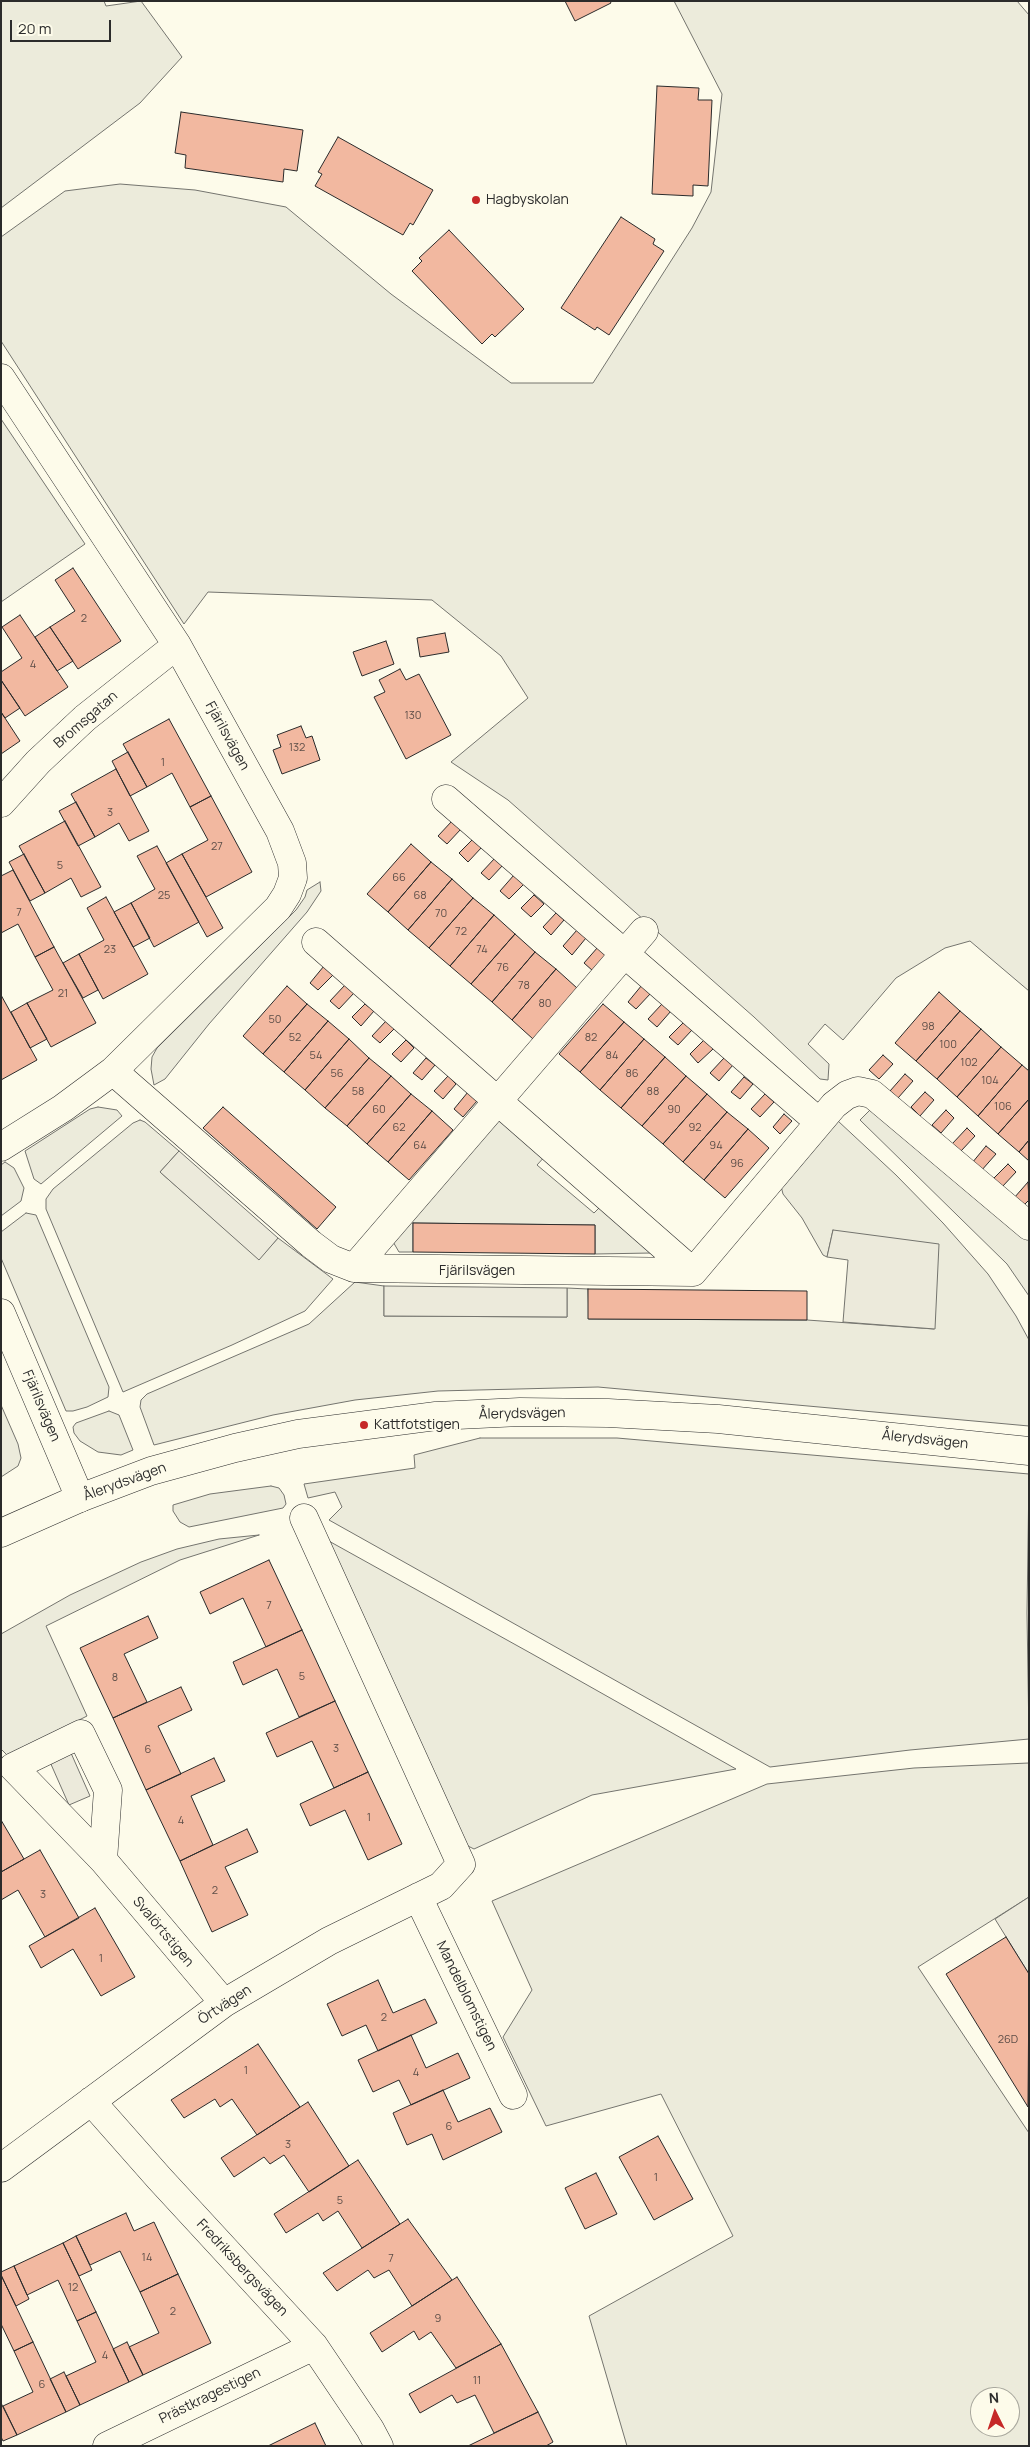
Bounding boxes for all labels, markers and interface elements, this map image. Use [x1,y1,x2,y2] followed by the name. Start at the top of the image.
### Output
[12,10,114,42] scale bar
[18,18,51,39] text: 20 m
[486,192,569,208] place label: Hagbyskolan
[470,194,482,206] marker: Hagbyskolan
[81,612,87,626] house number: 2
[30,658,36,672] house number: 4
[51,688,121,752] street label: Bromsgatan
[201,699,253,773] street label: Fjärilsvägen
[404,709,422,723] house number: 130
[289,741,305,755] house number: 132
[161,756,165,770] house number: 1
[107,806,113,820] house number: 3
[211,840,223,854] house number: 27
[57,859,63,873] house number: 5
[392,871,406,885] house number: 66
[158,889,170,903] house number: 25
[413,889,427,903] house number: 68
[16,906,22,920] house number: 7
[435,907,447,921] house number: 70
[455,925,467,939] house number: 72
[104,943,116,957] house number: 23
[476,943,488,957] house number: 74
[497,961,509,975] house number: 76
[518,979,530,993] house number: 78
[58,987,68,1001] house number: 21
[538,997,552,1011] house number: 80
[268,1013,282,1027] house number: 50
[921,1020,935,1034] house number: 98
[289,1031,301,1045] house number: 52
[585,1031,597,1045] house number: 82
[939,1038,957,1052] house number: 100
[310,1049,322,1063] house number: 54
[606,1049,618,1063] house number: 84
[960,1056,978,1070] house number: 102
[330,1067,344,1081] house number: 56
[625,1067,639,1081] house number: 86
[981,1074,999,1088] house number: 104
[352,1085,364,1099] house number: 58
[647,1085,659,1099] house number: 88
[994,1100,1012,1114] house number: 106
[372,1103,386,1117] house number: 60
[667,1103,681,1117] house number: 90
[392,1121,406,1135] house number: 62
[688,1121,702,1135] house number: 92
[413,1139,427,1153] house number: 64
[709,1139,723,1153] house number: 94
[730,1157,744,1171] house number: 96
[439,1263,515,1279] street label: Fjärilsvägen
[18,1368,64,1444] street label: Fjärilsvägen
[478,1405,566,1423] street label: Ålerydsvägen
[374,1417,460,1433] place label: Kattfotstigen
[358,1419,370,1431] marker: Kattfotstigen
[881,1427,969,1453] street label: Ålerydsvägen
[81,1459,169,1505] street label: Ålerydsvägen
[266,1599,272,1613] house number: 7
[299,1670,305,1684] house number: 5
[112,1671,118,1685] house number: 8
[333,1742,339,1756] house number: 3
[145,1743,151,1757] house number: 6
[367,1811,371,1825] house number: 1
[178,1814,184,1828] house number: 4
[212,1884,218,1898] house number: 2
[40,1888,46,1902] house number: 3
[129,1894,197,1970] street label: Svalörtstigen
[432,1938,500,2054] street label: Mandelblomstigen
[99,1952,103,1966] house number: 1
[195,1982,255,2028] street label: Örtvägen
[381,2011,387,2025] house number: 2
[998,2033,1018,2047] house number: 26D
[244,2064,248,2078] house number: 1
[413,2066,419,2080] house number: 4
[446,2120,452,2134] house number: 6
[285,2138,291,2152] house number: 3
[654,2171,658,2185] house number: 1
[337,2194,343,2208] house number: 5
[193,2216,291,2320] street label: Fredriksbergsvägen
[142,2251,152,2265] house number: 14
[388,2252,394,2266] house number: 7
[68,2281,78,2295] house number: 12
[170,2305,176,2319] house number: 2
[435,2312,441,2326] house number: 9
[102,2349,108,2363] house number: 4
[157,2364,263,2428] street label: Prästkragestigen
[473,2374,481,2388] house number: 11
[39,2378,45,2392] house number: 6
[970,2387,1020,2437] north arrow
[988,2388,1000,2407] text: N

